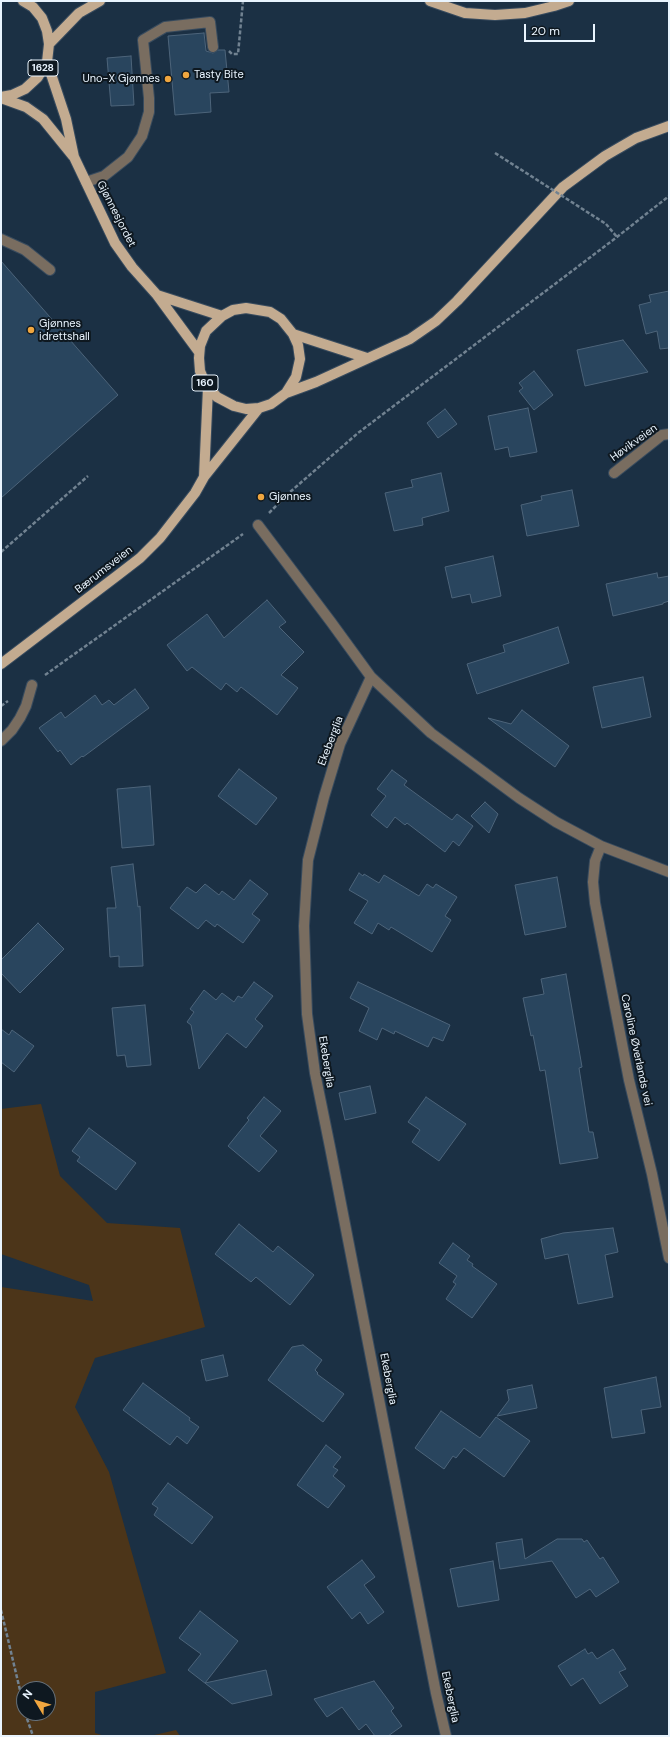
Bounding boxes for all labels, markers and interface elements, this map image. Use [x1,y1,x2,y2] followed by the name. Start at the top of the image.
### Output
[526,16,597,42] scale bar
[531,23,560,39] text: 20 m
[28,60,58,76] road number: 1628
[194,68,244,82] place label: Tasty Bite
[181,70,191,80] marker: Tasty Bite
[82,72,160,86] place label: Uno-X Gjønnes
[163,74,173,84] marker: Uno-X Gjønnes
[94,179,138,249] street label: Gjønnesjordet
[39,317,90,343] place label: Gjønnes idrettshall
[26,325,36,335] marker: Gjønnes idrettshall
[192,375,218,391] road number: 160
[608,422,660,464] street label: Høvikveien
[269,490,311,504] place label: Gjønnes
[256,492,266,502] marker: Gjønnes
[73,544,135,596] street label: Bærumsveien
[316,714,346,768] street label: Ekeberglia
[618,993,654,1107] street label: Caroline Øverlands vei
[315,1035,337,1089] street label: Ekeberglia
[377,1352,399,1406] street label: Ekeberglia
[438,1670,462,1724] street label: Ekeberglia
[16,1681,56,1721] north arrow
[19,1687,35,1702] text: N

